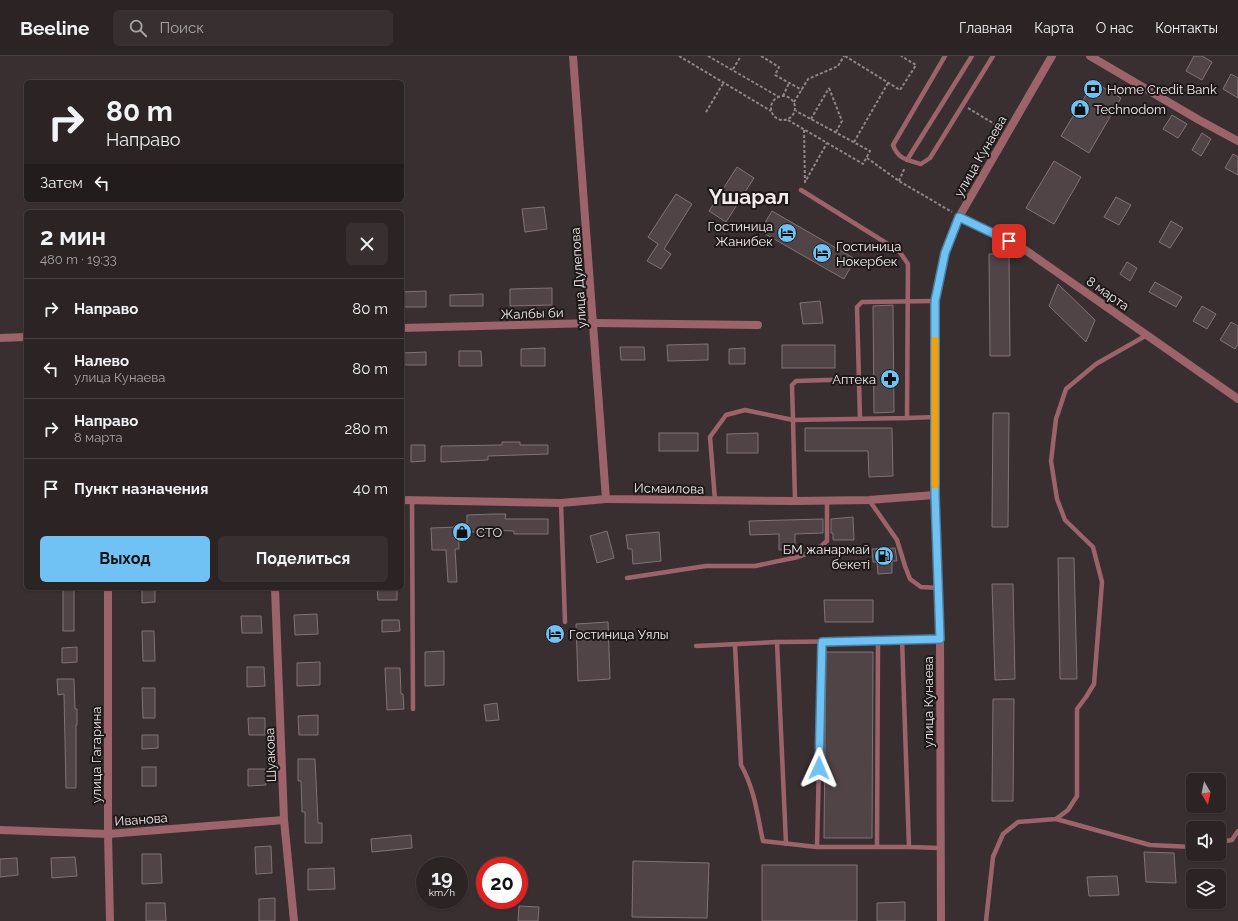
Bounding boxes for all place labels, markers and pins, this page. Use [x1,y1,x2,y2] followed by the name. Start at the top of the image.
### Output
[1082,78,1104,100] bank icon: Home Credit Bank
[1107,82,1217,97] place label: Home Credit Bank
[1069,98,1091,120] shop icon: Technodom
[1094,102,1166,117] place label: Technodom
[708,219,773,249] place label: Гостиница Жанибек
[776,222,798,244] hotel icon: Гостиница Жанибек
[992,224,1026,258] pin
[836,239,901,269] place label: Гостиница Нокербек
[811,242,833,264] hotel icon: Гостиница Нокербек
[879,368,901,390] pharmacy icon: Аптека
[832,372,876,387] place label: Аптека
[451,521,473,543] shop icon: СТО
[476,525,503,540] place label: СТО
[783,542,870,572] place label: БМ жанармай бекеті
[873,545,895,567] fuel station icon: БМ жанармай бекеті
[544,623,566,645] hotel icon: Гостиница Уялы
[569,627,669,642] place label: Гостиница Уялы

